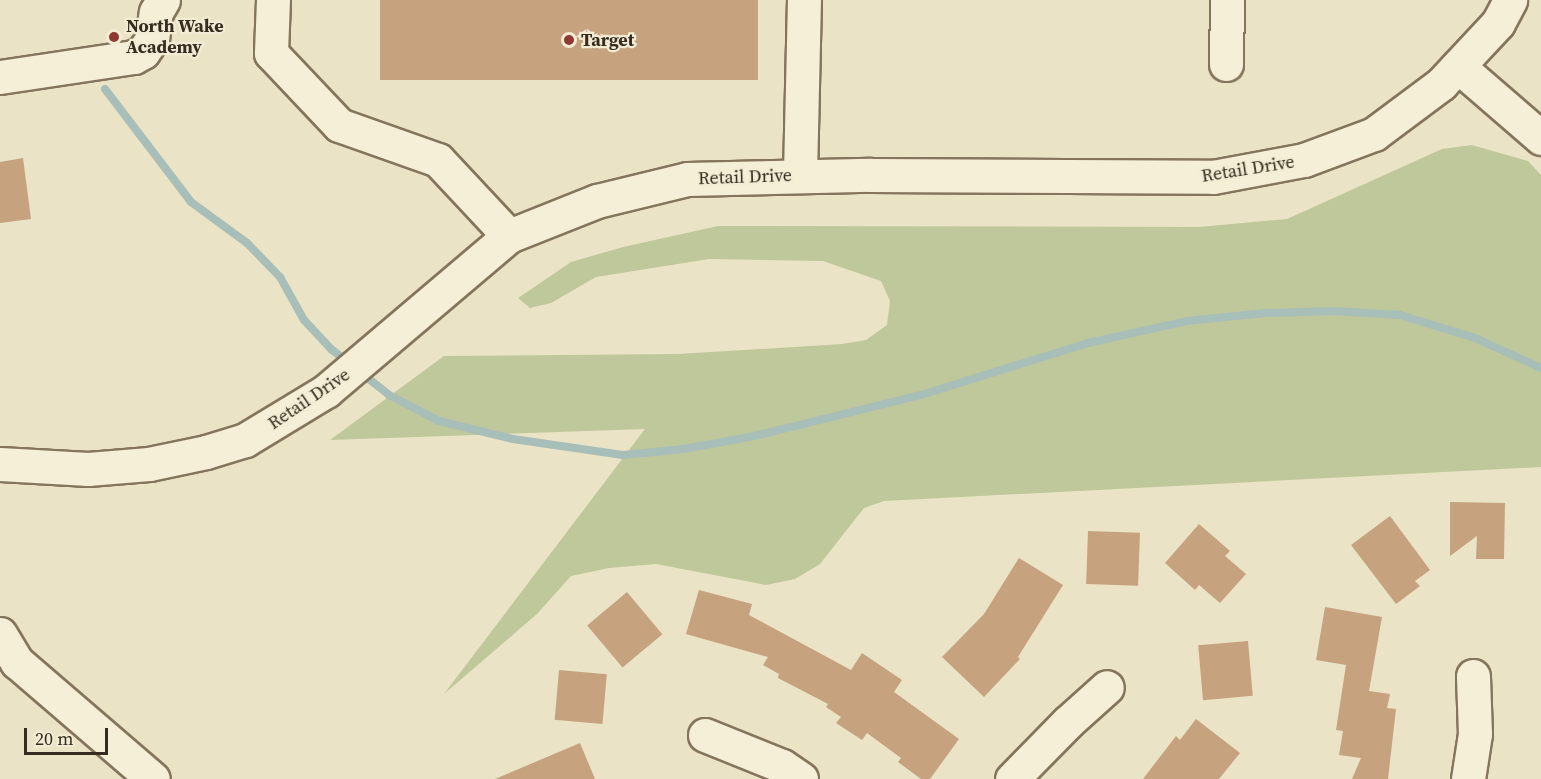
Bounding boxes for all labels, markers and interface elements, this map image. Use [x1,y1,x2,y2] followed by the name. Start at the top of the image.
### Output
[126,16,224,58] place label: North Wake Academy
[581,29,634,51] place label: Target
[107,30,121,44] marker: North Wake Academy
[562,33,576,47] marker: Target
[1200,151,1296,187] street label: Retail Drive
[698,165,792,189] street label: Retail Drive
[264,364,354,434] street label: Retail Drive
[27,716,111,754] scale bar
[35,726,73,751] text: 20 m

